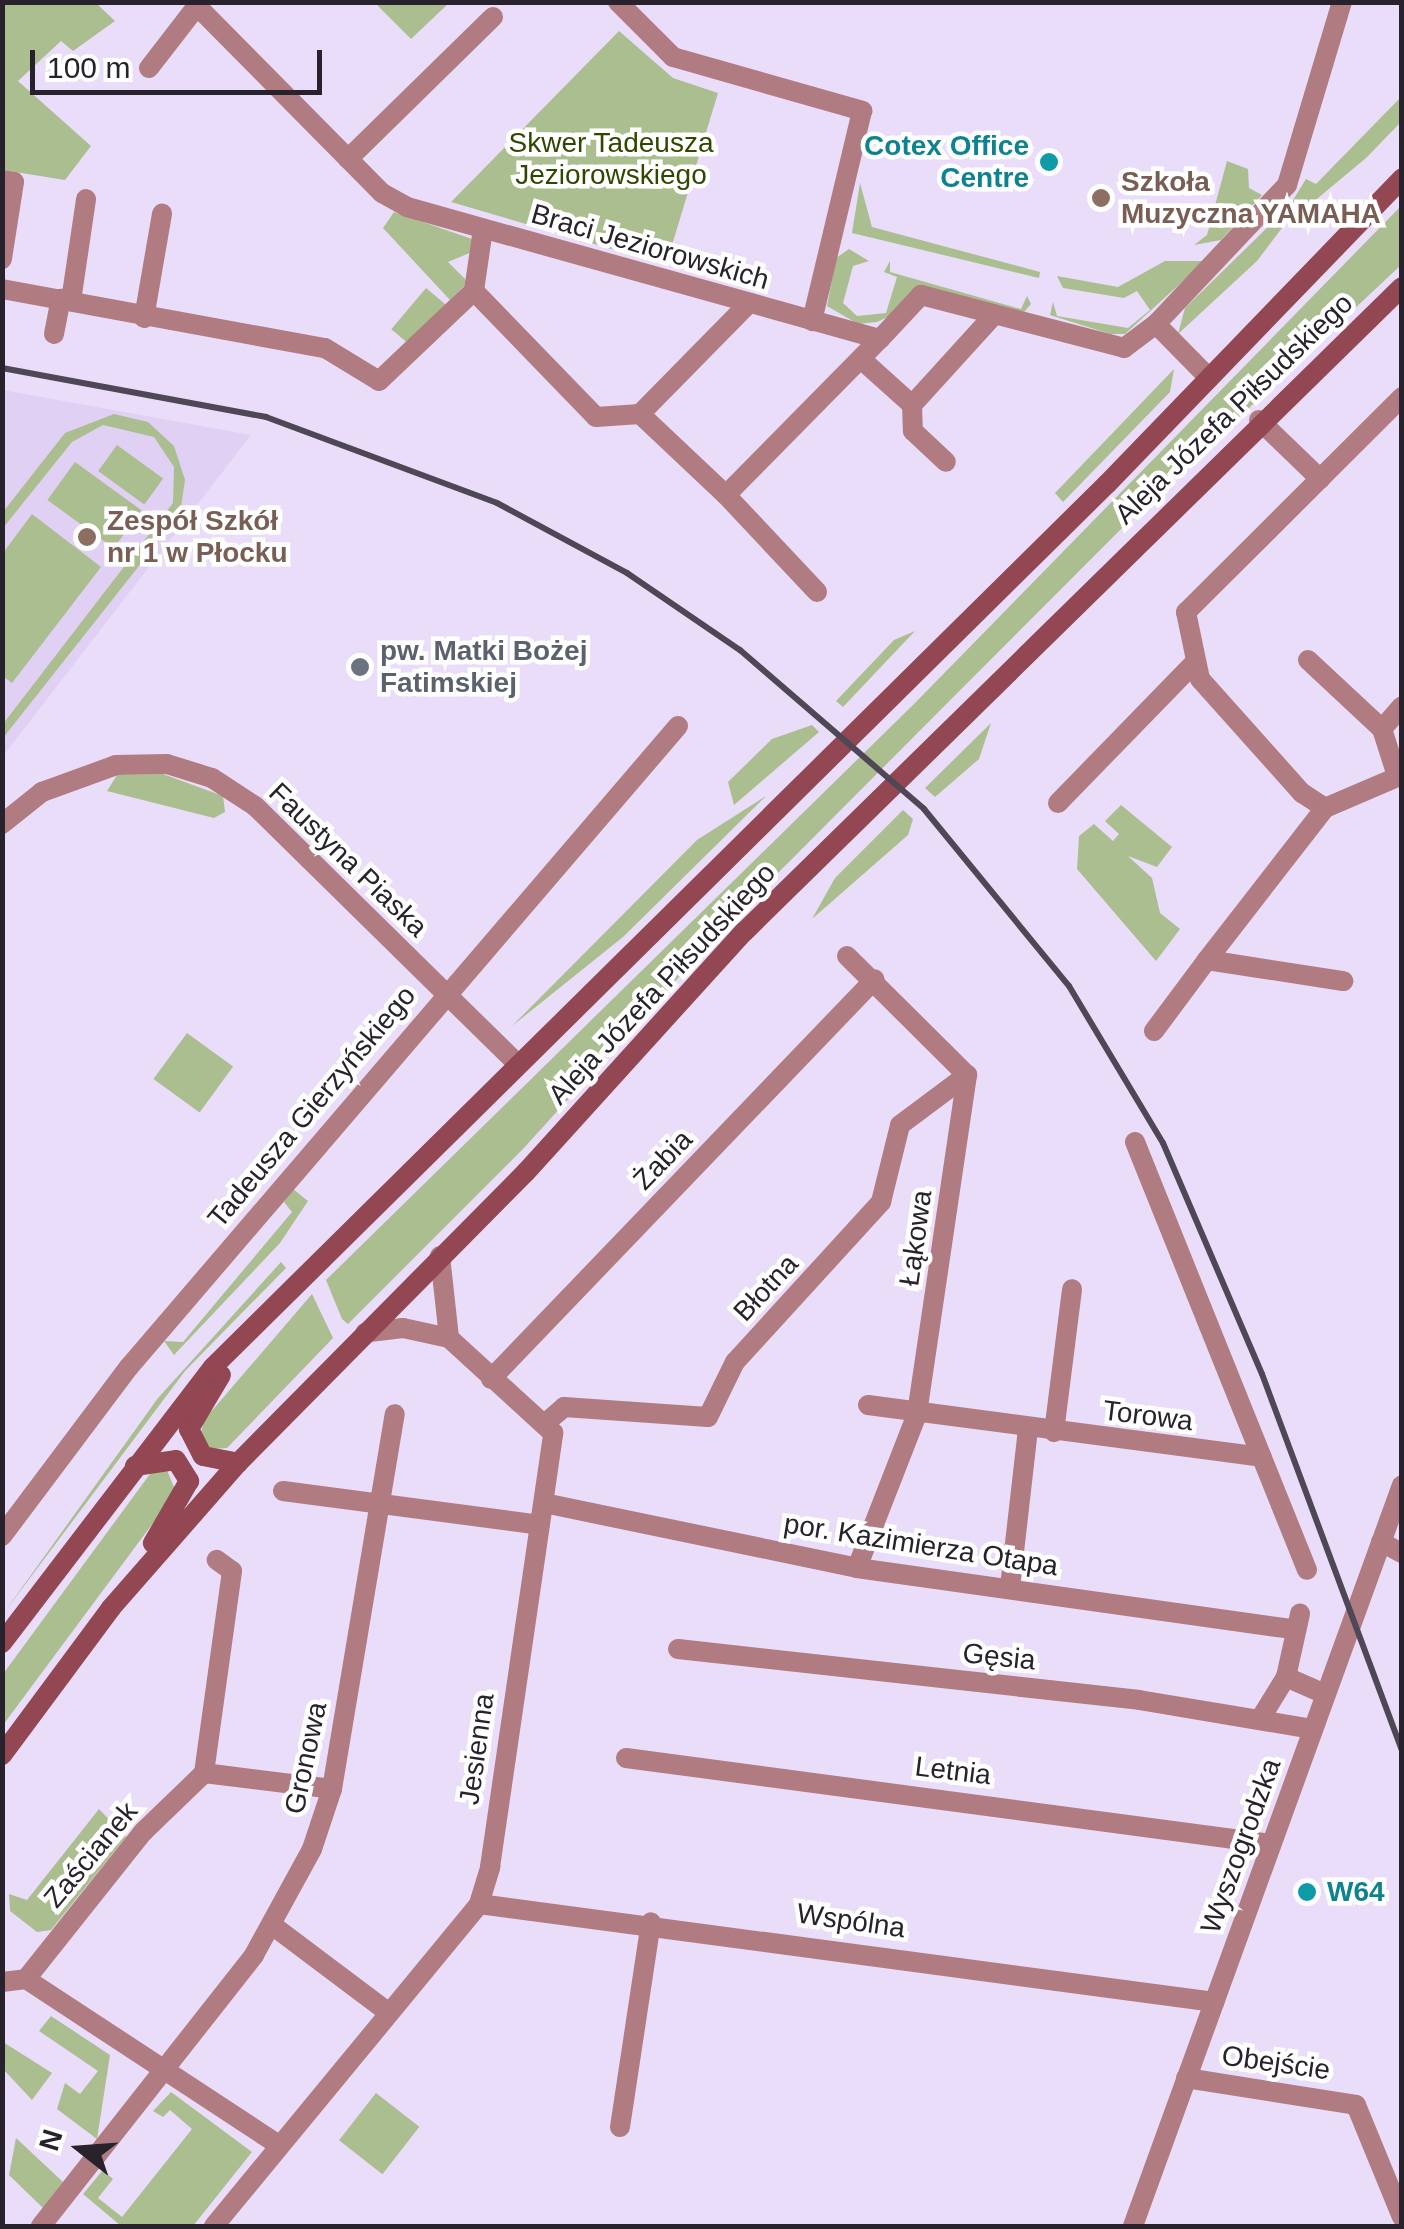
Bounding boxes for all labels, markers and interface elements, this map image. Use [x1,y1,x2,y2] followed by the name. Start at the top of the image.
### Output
[35,30,328,92] scale bar
[47,51,130,84] text: 100 m
[508,126,714,192] park label: Skwer Tadeusza Jeziorowskiego
[864,129,1029,195] place label: Cotex Office Centre
[1038,151,1060,173] marker: Cotex Office Centre
[1121,165,1381,231] place label: Szkoła Muzyczna YAMAHA
[1090,187,1112,209] marker: Szkoła Muzyczna YAMAHA
[527,197,773,297] street label: Braci Jeziorowskich
[1108,287,1360,531] street label: Aleja Józefa Piłsudskiego
[107,504,287,570] place label: Zespół Szkół nr 1 w Płocku
[76,526,98,548] marker: Zespół Szkół nr 1 w Płocku
[380,634,587,700] place label: pw. Matki Bożej Fatimskiej
[349,656,371,678] marker: pw. Matki Bożej Fatimskiej
[262,776,434,944] street label: Faustyna Piaska
[541,856,783,1112] street label: Aleja Józefa Piłsudskiego
[201,979,423,1235] street label: Tadeusza Gierzyńskiego
[627,1123,699,1197] street label: Żabia
[893,1188,939,1288] street label: Łąkowa
[727,1248,805,1328] street label: Błotna
[1101,1394,1195,1438] street label: Torowa
[782,1507,1060,1583] street label: por. Kazimierza Otapa
[961,1636,1037,1678] street label: Gęsia
[453,1691,501,1807] street label: Jesienna
[278,1699,334,1817] street label: Gronowa
[913,1750,993,1792] street label: Letnia
[1194,1754,1288,1938] street label: Wyszogrodzka
[37,1795,145,1915] street label: Zaścianek
[1327,1875,1385,1909] place label: W64
[1296,1881,1318,1903] marker: W64
[795,1897,907,1945] street label: Wspólna
[1220,2039,1332,2087] street label: Obejście
[30,2099,130,2199] north arrow
[33,2126,69,2154] text: N

